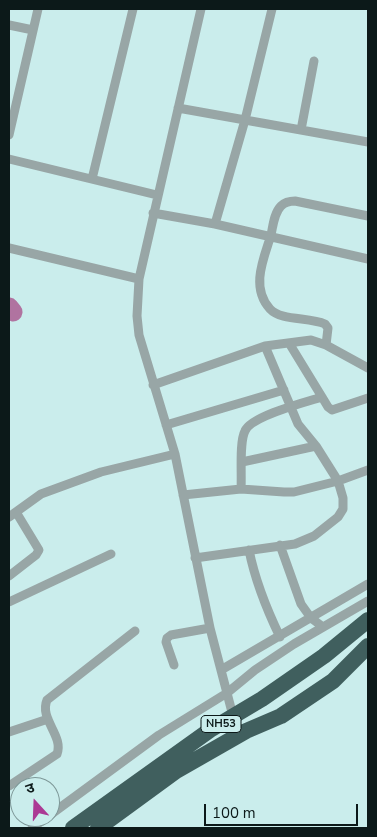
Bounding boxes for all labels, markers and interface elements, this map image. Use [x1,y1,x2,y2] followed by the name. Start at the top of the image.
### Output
[201,716,241,732] road number: NH53
[10,777,60,827] north arrow
[23,778,37,799] text: उ
[207,794,361,826] scale bar
[212,803,256,823] text: 100 m

